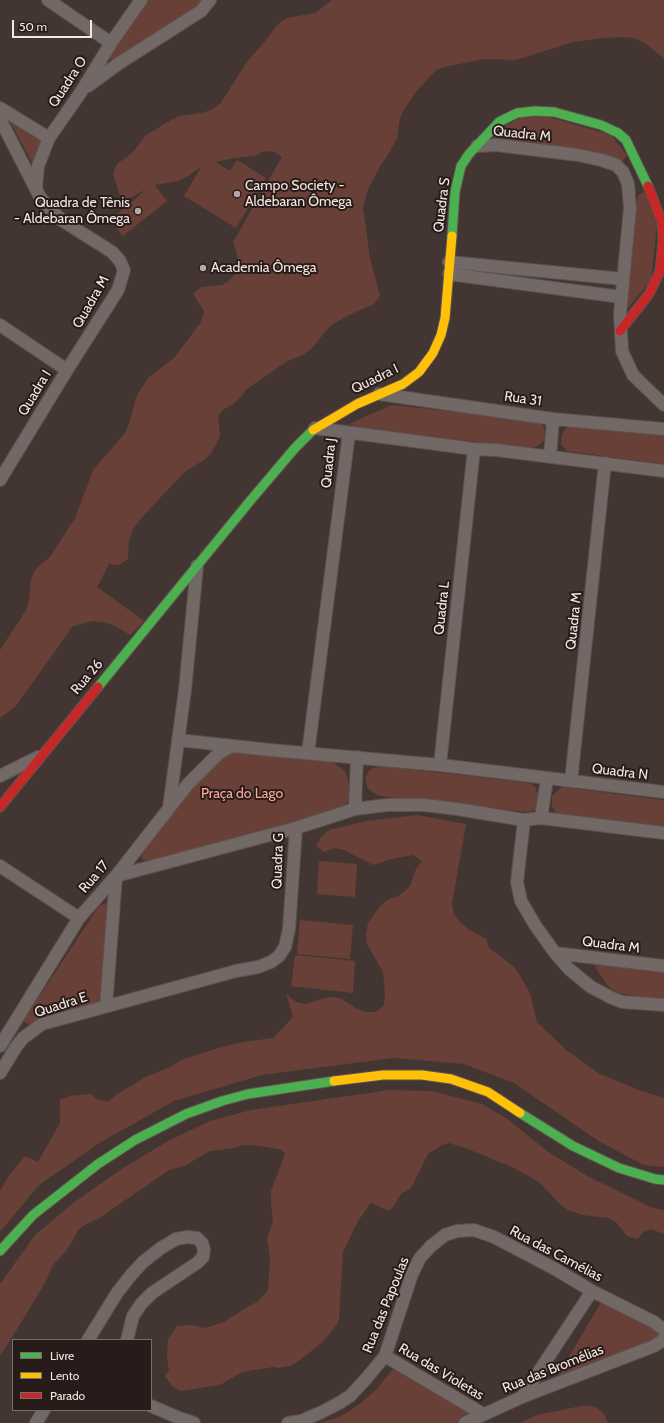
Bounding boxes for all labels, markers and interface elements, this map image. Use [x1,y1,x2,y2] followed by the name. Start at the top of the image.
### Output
[14,12,94,38] scale bar
[19,19,47,34] text: 50 m
[45,53,91,111] street label: Quadra O
[492,123,552,145] street label: Quadra M
[430,177,454,233] street label: Quadra S
[245,178,352,210] place label: Campo Society - Aldebaran Ômega
[232,189,242,199] marker: Campo Society - Aldebaran Ômega
[14,195,130,228] place label: Quadra de Tênis - Aldebaran Ômega
[133,206,143,216] marker: Quadra de Tênis - Aldebaran Ômega
[211,260,316,276] place label: Academia Ômega
[198,263,208,273] marker: Academia Ômega
[69,273,113,331] street label: Quadra M
[349,360,401,398] street label: Quadra I
[15,367,55,419] street label: Quadra I
[503,388,543,410] street label: Rua 31
[318,437,340,489] street label: Quadra J
[431,580,453,636] street label: Quadra L
[563,591,585,651] street label: Quadra M
[67,656,107,698] street label: Rua 26
[591,760,649,784] street label: Quadra N
[201,786,283,802] park label: Praça do Lago
[269,833,287,889] street label: Quadra G
[75,857,113,897] street label: Rua 17
[581,933,641,957] street label: Quadra M
[32,989,90,1021] street label: Quadra E
[507,1223,605,1285] street label: Rua das Camélias
[359,1255,413,1355] street label: Rua das Papoulas
[12,1339,152,1411] legend
[395,1340,487,1404] street label: Rua das Violetas
[500,1341,606,1397] street label: Rua das Bromélias
[50,1348,74,1363] text: Livre
[50,1368,79,1383] text: Lento
[50,1388,85,1403] text: Parado

